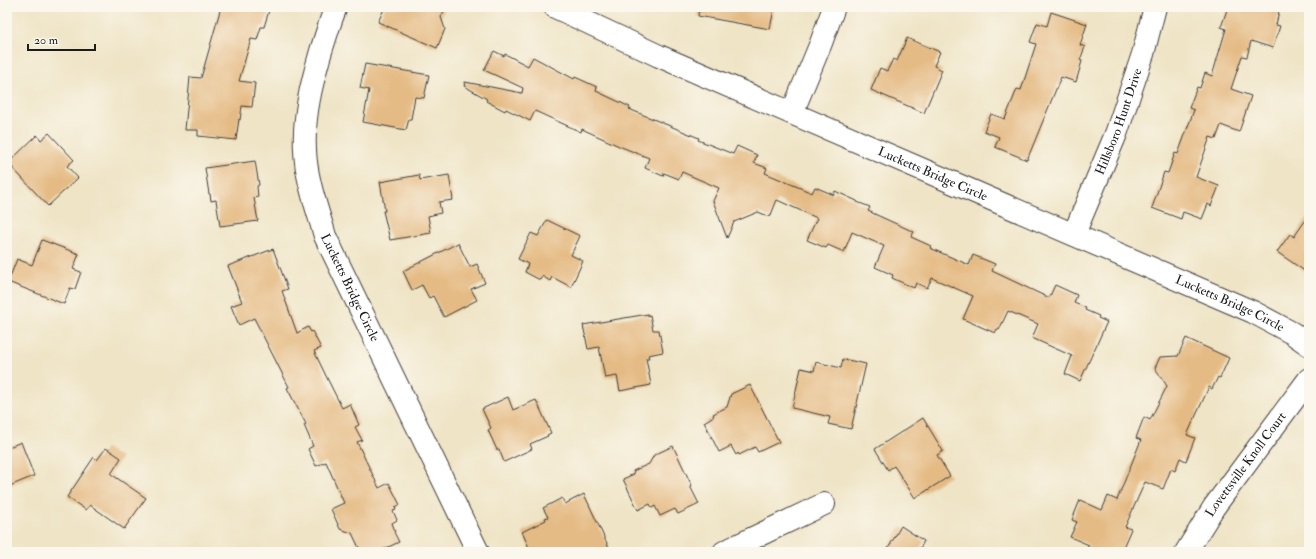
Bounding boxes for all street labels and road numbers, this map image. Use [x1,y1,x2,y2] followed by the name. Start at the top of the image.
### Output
[1092,66,1146,177] street label: Hillsboro Hunt Drive
[875,143,991,205] street label: Lucketts Bridge Circle
[317,231,383,345] street label: Lucketts Bridge Circle
[1173,272,1287,336] street label: Lucketts Bridge Circle
[1202,409,1290,520] street label: Lovettsville Knoll Court

